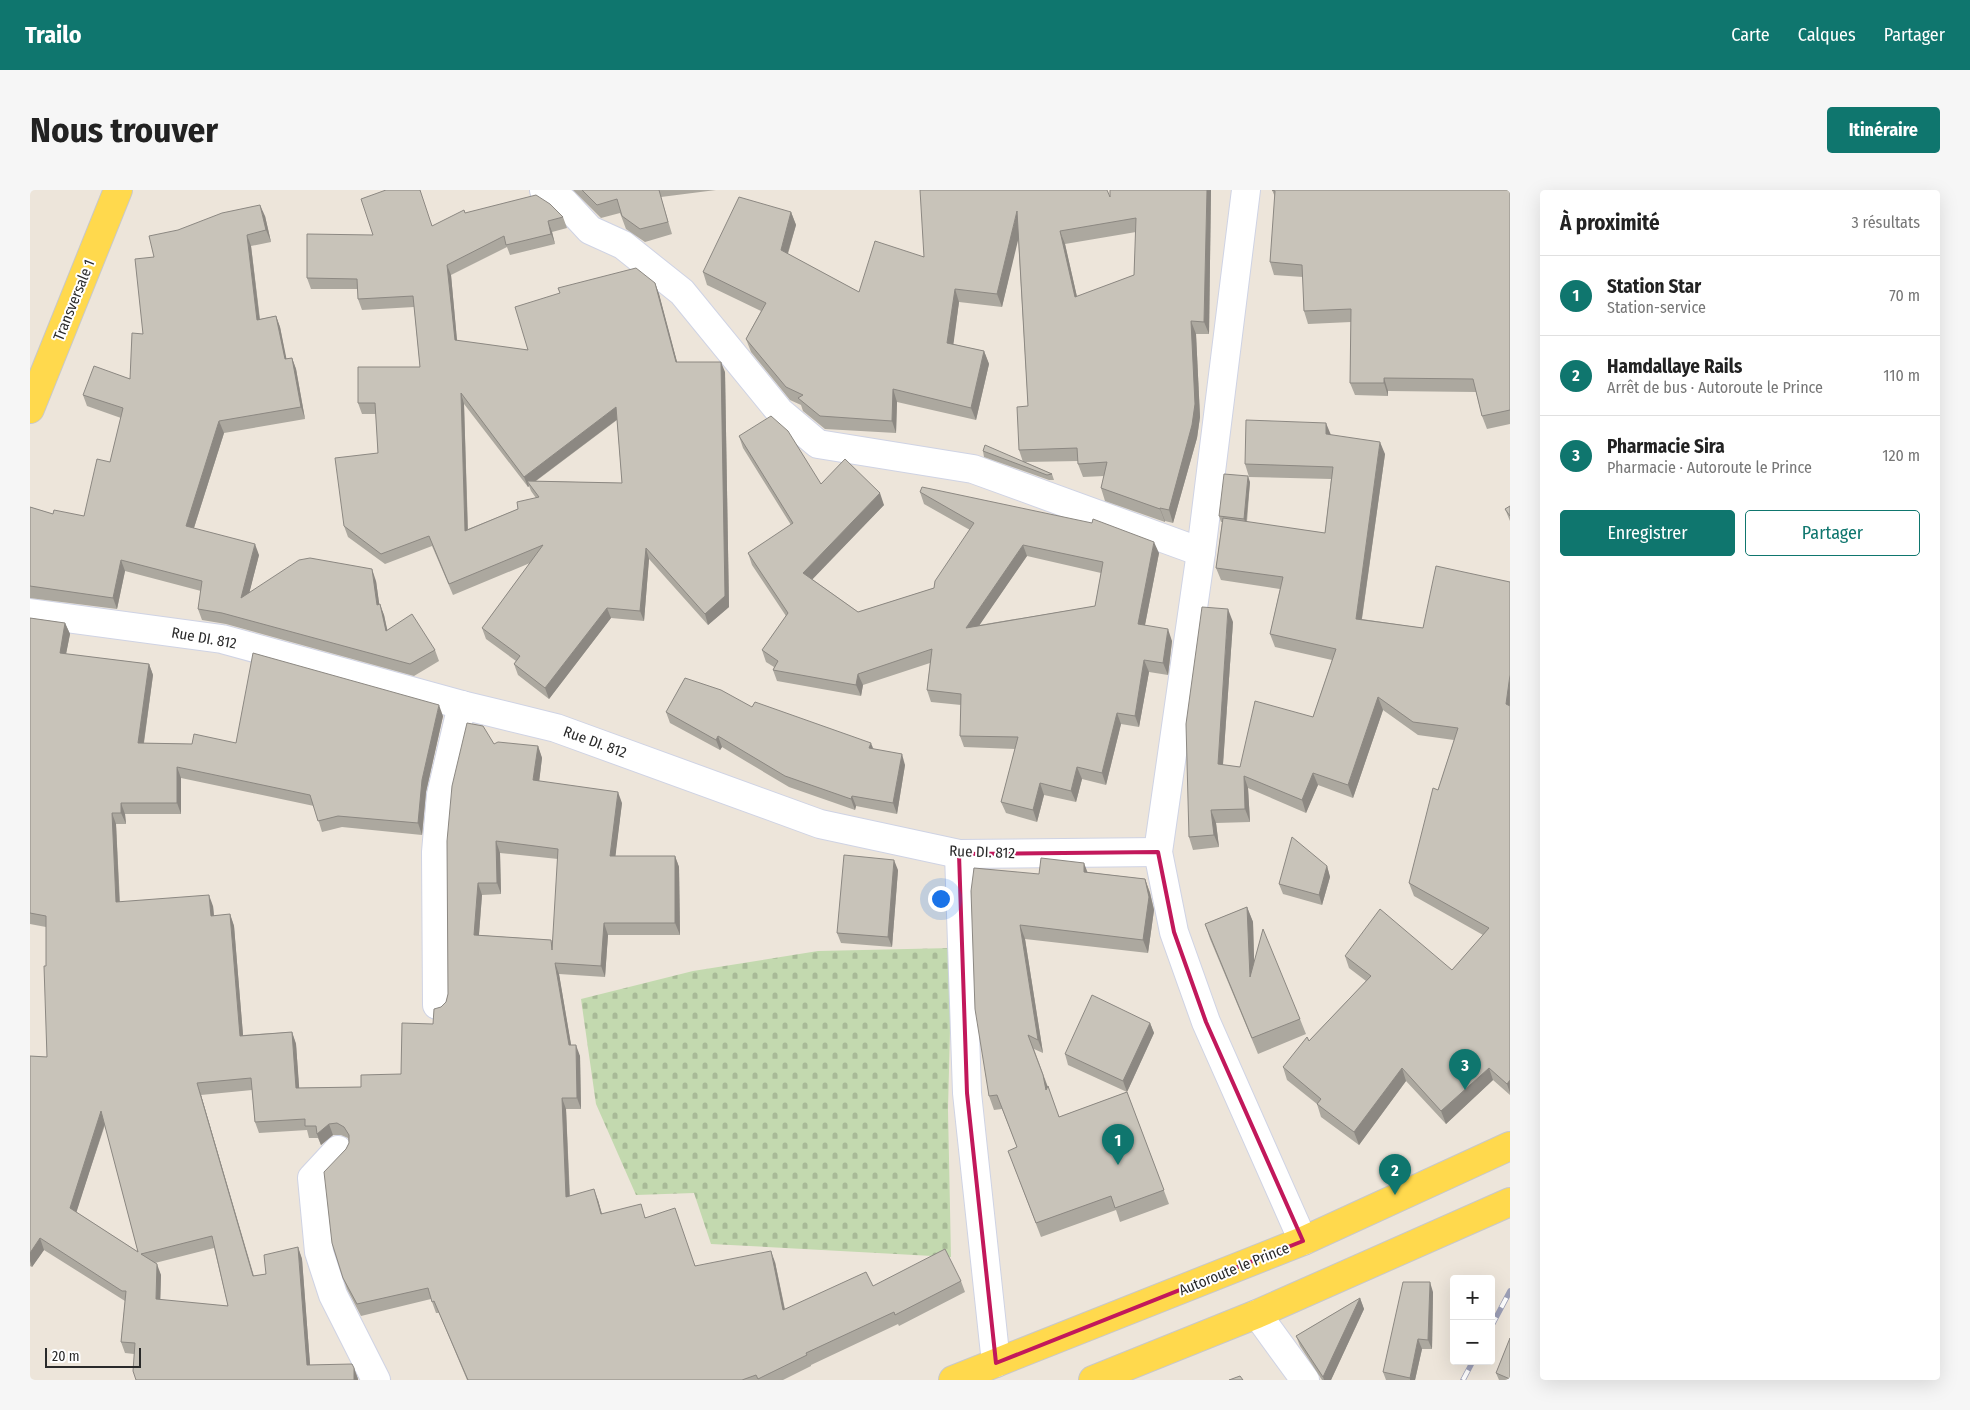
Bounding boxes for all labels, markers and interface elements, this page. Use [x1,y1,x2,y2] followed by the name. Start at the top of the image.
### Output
[25,21,82,49] text: Trailo
[1731,24,1770,46] text: Carte
[1798,24,1856,46] text: Calques
[1884,24,1945,46] text: Partager
[1827,107,1940,153] button: Itinéraire
[30,109,218,151] text: Nous trouver
[1560,210,1660,236] text: À proximité
[1852,213,1920,232] text: 3 résultats
[50,257,98,343] street label: Transversale 1
[1607,275,1701,298] text: Station Star
[1573,286,1579,305] text: 1
[1889,286,1920,305] text: 70 m
[1607,298,1706,317] text: Station-service
[1607,355,1742,378] text: Hamdallaye Rails
[1572,366,1580,385] text: 2
[1883,366,1920,385] text: 110 m
[1607,378,1823,397] text: Arrêt de bus · Autoroute le Prince
[1607,435,1725,458] text: Pharmacie Sira
[1572,446,1580,465] text: 3
[1882,446,1920,465] text: 120 m
[1607,458,1812,477] text: Pharmacie · Autoroute le Prince
[1560,510,1735,556] button: Enregistrer
[1745,510,1920,556] button: Partager
[170,623,238,653] street label: Rue DI. 812
[561,722,629,762] street label: Rue DI. 812
[949,842,1016,862] street label: Rue DI. 812
[928,886,954,912] your location
[1449,1049,1481,1090] pin: 3
[1102,1124,1134,1165] pin: 1
[1379,1154,1411,1195] pin: 2
[1176,1239,1292,1299] street label: Autoroute le Prince
[1450,1275,1495,1365] map controls
[1450,1275,1495,1320] button: +
[1450,1320,1495,1365] button: −
[45,1345,141,1368] scale bar
[52,1348,80,1365] text: 20 m

